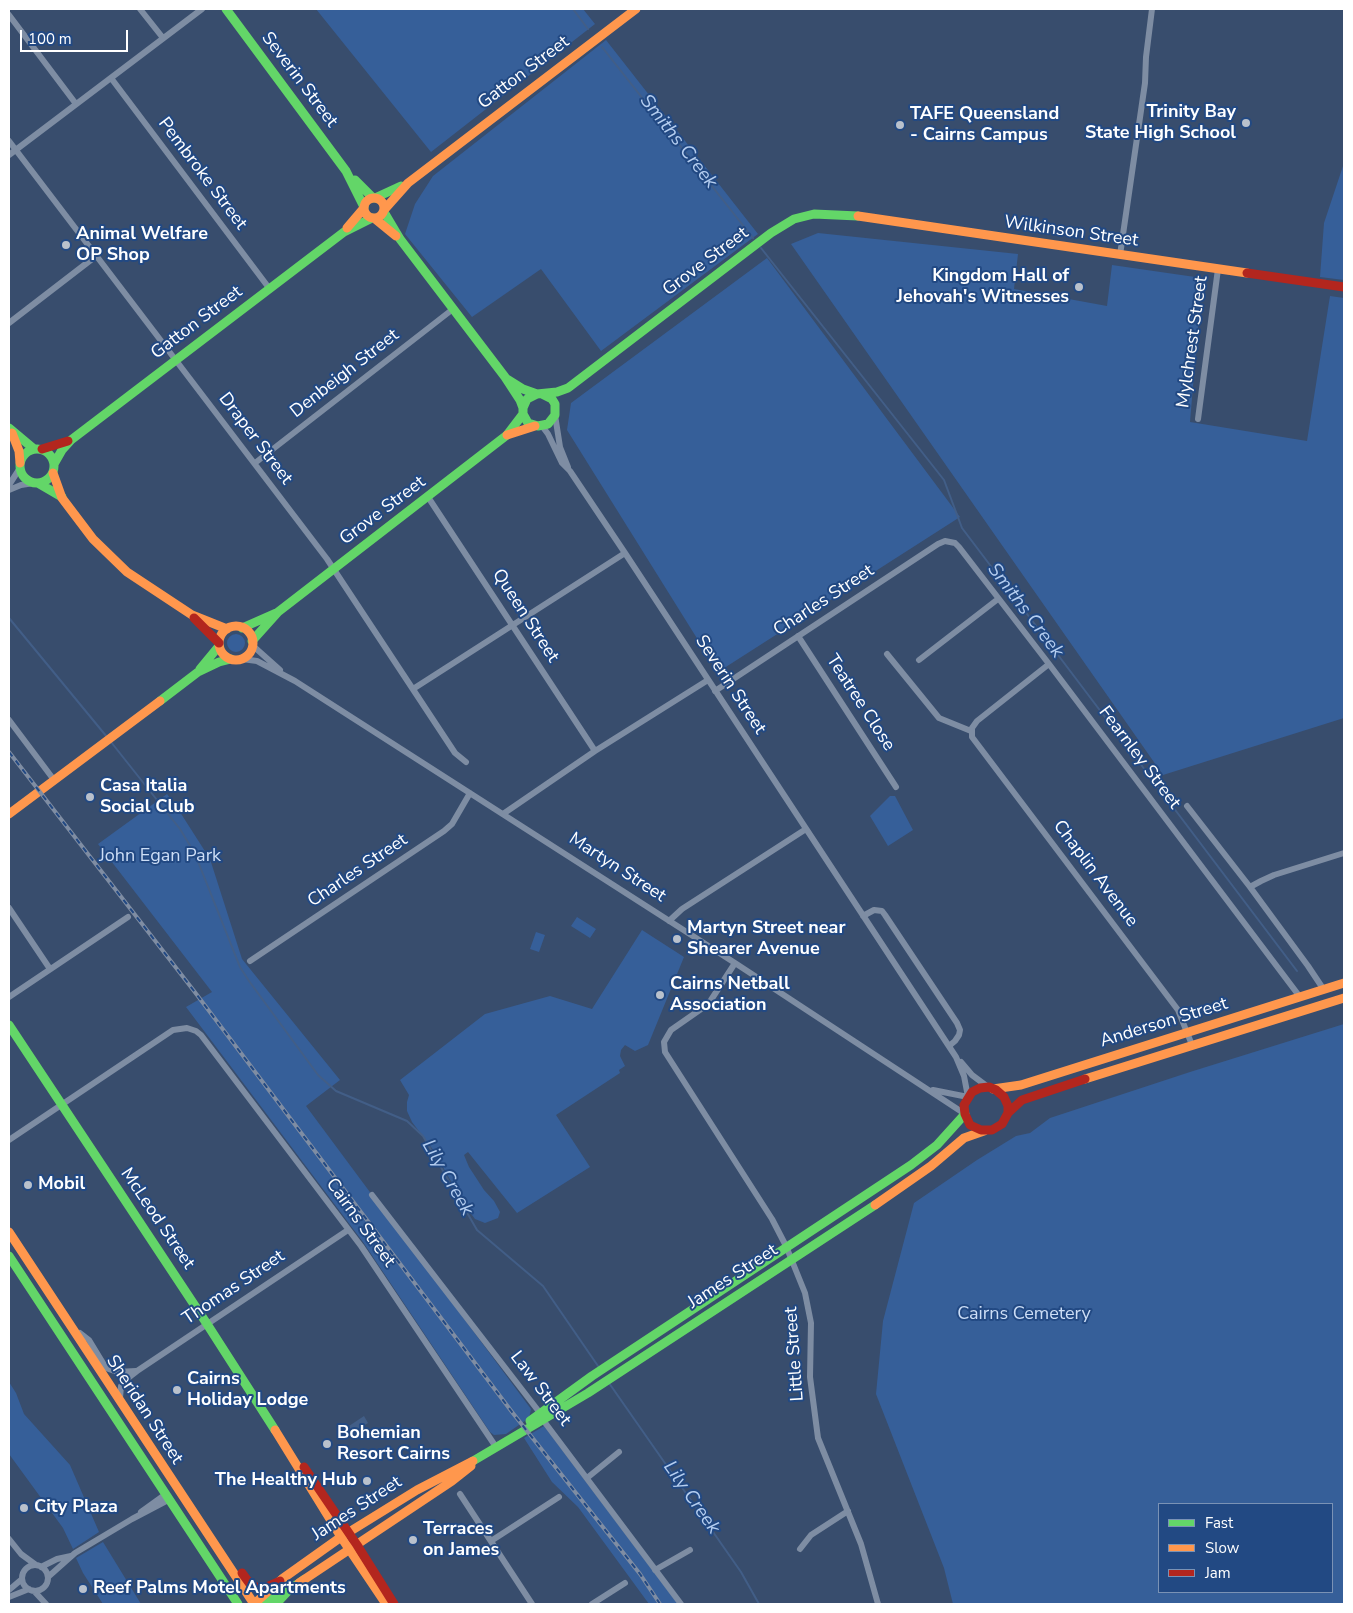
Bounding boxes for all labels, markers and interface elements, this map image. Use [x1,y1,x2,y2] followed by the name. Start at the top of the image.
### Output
[22,20,130,52] scale bar
[256,28,342,132] street label: Severin Street
[28,29,72,49] text: 100 m
[474,32,574,114] street label: Gatton Street
[634,90,722,194] water label: Smiths Creek
[1085,102,1236,144] place label: Trinity Bay State High School
[910,104,1059,146] place label: TAFE Queensland - Cairns Campus
[153,114,251,234] street label: Pembroke Street
[1240,117,1252,129] marker: Trinity Bay State High School
[894,119,906,131] marker: TAFE Queensland - Cairns Campus
[1002,212,1140,252] street label: Wilkinson Street
[659,223,753,301] street label: Grove Street
[76,224,208,266] place label: Animal Welfare OP Shop
[60,239,72,251] marker: Animal Welfare OP Shop
[897,266,1069,308] place label: Kingdom Hall of Jehovah's Witnesses
[1173,275,1213,409] street label: Mylchrest Street
[1073,281,1085,293] marker: Kingdom Hall of Jehovah's Witnesses
[147,282,247,364] street label: Gatton Street
[286,325,404,423] street label: Denbeigh Street
[213,389,297,489] street label: Draper Street
[336,472,430,550] street label: Grove Street
[982,559,1068,663] water label: Smiths Creek
[770,560,878,642] street label: Charles Street
[487,565,563,667] street label: Queen Street
[690,631,770,739] street label: Severin Street
[821,651,899,755] street label: Teatree Close
[1093,702,1185,814] street label: Fearnley Street
[100,776,194,819] place label: Casa Italia Social Club
[84,791,96,803] marker: Casa Italia Social Club
[1048,816,1142,932] street label: Chaplin Avenue
[564,829,670,907] street label: Martyn Street
[304,830,412,912] street label: Charles Street
[99,846,221,868] park label: John Egan Park
[687,918,845,961] place label: Martyn Street near Shearer Avenue
[671,933,683,945] marker: Martyn Street near Shearer Avenue
[670,974,790,1016] place label: Cairns Netball Association
[654,989,666,1001] marker: Cairns Netball Association
[1098,993,1230,1053] street label: Anderson Street
[416,1136,478,1220] water label: Lily Creek
[115,1164,199,1274] street label: McLeod Street
[38,1174,85,1196] place label: Mobil
[321,1174,399,1272] street label: Cairns Street
[22,1179,34,1191] marker: Mobil
[684,1240,782,1314] street label: James Street
[179,1246,289,1330] street label: Thomas Street
[957,1304,1091,1326] park label: Cairns Cemetery
[781,1306,809,1402] street label: Little Street
[505,1347,575,1431] street label: Law Street
[101,1351,187,1469] street label: Sheridan Street
[187,1369,308,1412] place label: Cairns Holiday Lodge
[171,1384,183,1396] marker: Cairns Holiday Lodge
[337,1423,450,1466] place label: Bohemian Resort Cairns
[321,1438,333,1450] marker: Bohemian Resort Cairns
[658,1457,724,1539] water label: Lily Creek
[215,1470,357,1492] place label: The Healthy Hub
[308,1472,406,1546] street label: James Street
[361,1475,373,1487] marker: The Healthy Hub
[34,1497,118,1519] place label: City Plaza
[18,1502,30,1514] marker: City Plaza
[1158,1503,1333,1593] legend
[1205,1513,1233,1533] text: Fast
[423,1519,499,1562] place label: Terraces on James
[407,1534,419,1546] marker: Terraces on James
[1205,1538,1239,1558] text: Slow
[1205,1563,1231,1583] text: Jam
[93,1578,346,1600] place label: Reef Palms Motel Apartments
[77,1583,89,1595] marker: Reef Palms Motel Apartments

